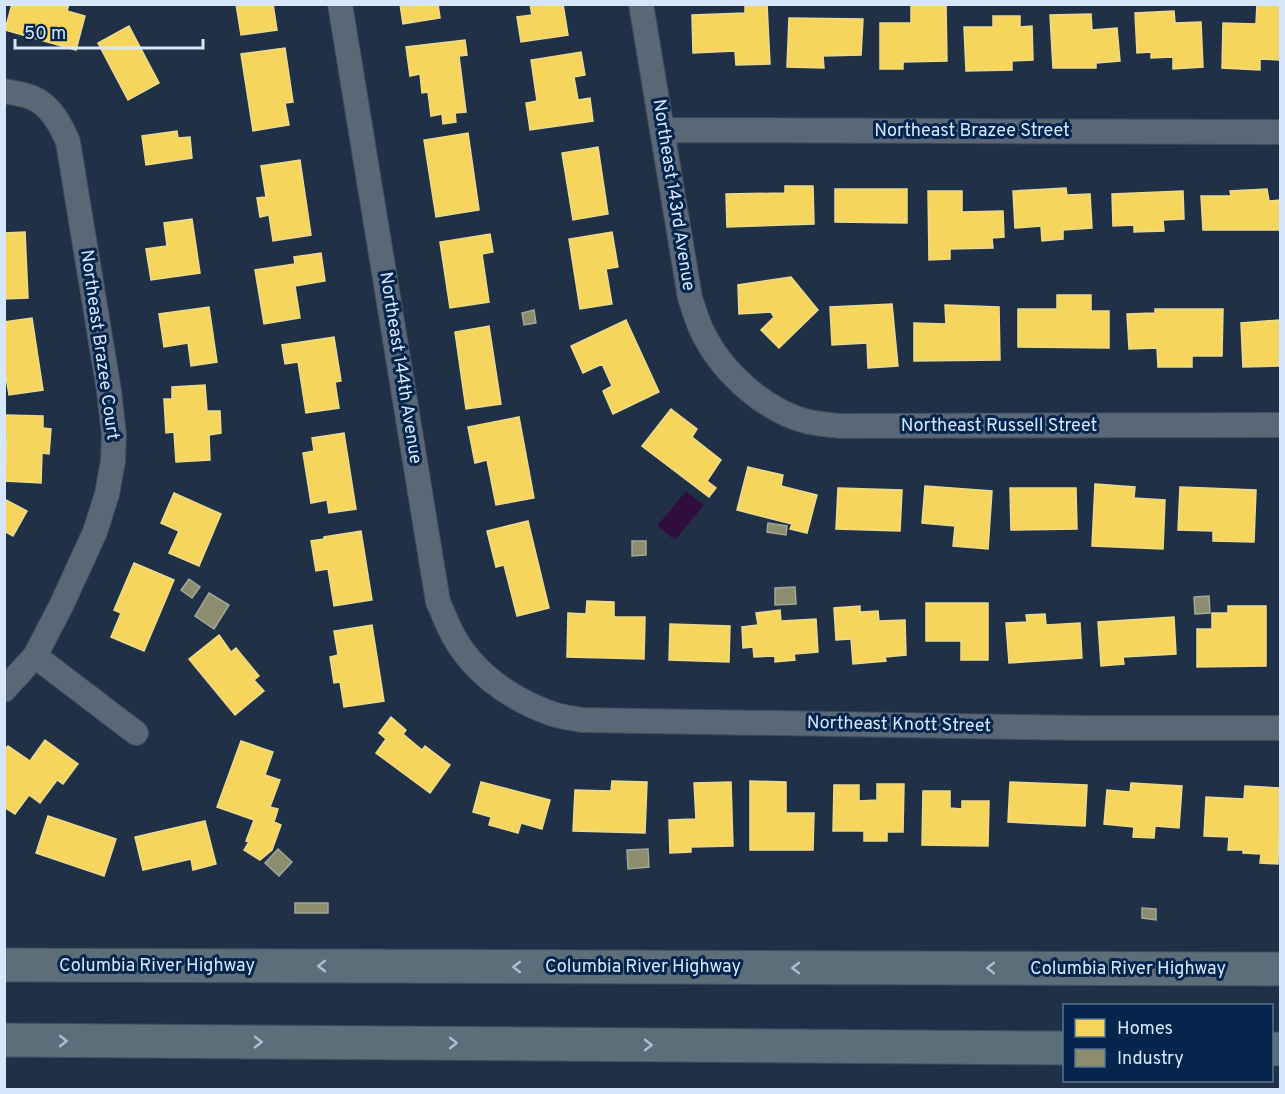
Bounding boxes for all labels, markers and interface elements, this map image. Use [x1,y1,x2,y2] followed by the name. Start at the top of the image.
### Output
[15,12,202,50] scale bar
[24,23,66,46] text: 50 m
[646,97,700,293] street label: Northeast 143rd Avenue
[874,120,1070,143] street label: Northeast Brazee Street
[74,248,124,442] street label: Northeast Brazee Court
[373,270,427,466] street label: Northeast 144th Avenue
[901,415,1097,438] street label: Northeast Russell Street
[807,712,991,738] street label: Northeast Knott Street
[59,955,255,978] street label: Columbia River Highway
[545,956,741,979] street label: Columbia River Highway
[1030,958,1226,981] street label: Columbia River Highway
[318,960,327,972] one-way arrow
[513,961,522,973] one-way arrow
[792,962,801,974] one-way arrow
[987,962,996,974] one-way arrow
[1063,1004,1273,1082] legend
[1117,1018,1173,1041] text: Homes
[58,1035,67,1047] one-way arrow
[253,1036,262,1048] one-way arrow
[448,1037,457,1049] one-way arrow
[643,1039,652,1051] one-way arrow
[1117,1048,1184,1071] text: Industry

